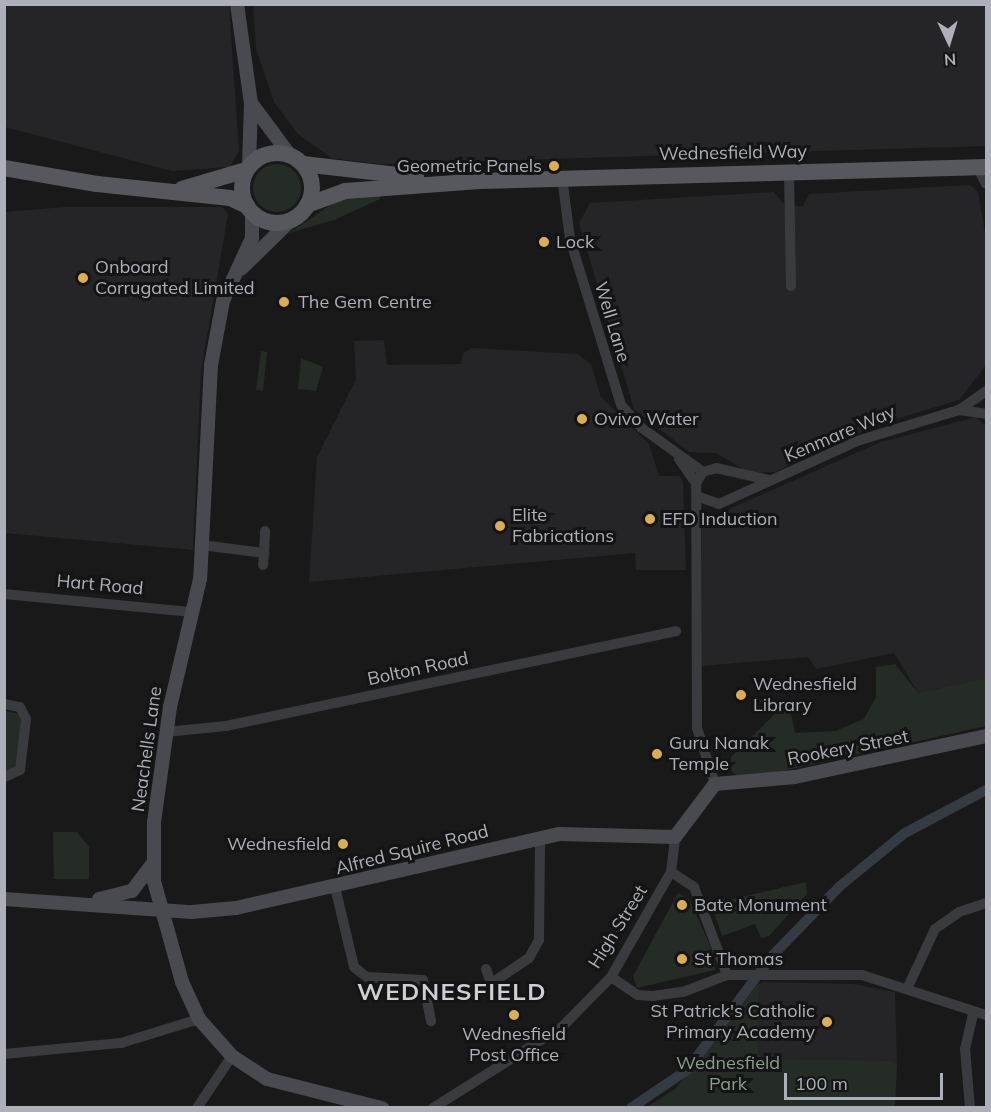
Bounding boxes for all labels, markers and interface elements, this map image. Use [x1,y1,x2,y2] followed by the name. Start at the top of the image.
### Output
[919,12,979,72] north arrow
[944,50,957,70] text: N
[659,141,807,165] street label: Wednesfield Way
[397,155,542,177] place label: Geometric Panels
[547,159,561,173] marker: Geometric Panels
[556,231,594,253] place label: Lock
[537,235,551,249] marker: Lock
[95,257,255,300] place label: Onboard Corrugated Limited
[76,271,90,285] marker: Onboard Corrugated Limited
[590,279,634,365] street label: Well Lane
[298,291,432,313] place label: The Gem Centre
[275,293,293,311] marker: The Gem Centre
[781,401,899,467] street label: Kenmare Way
[594,408,698,430] place label: Ovivo Water
[575,412,589,426] marker: Ovivo Water
[512,505,614,548] place label: Elite Fabrications
[662,508,778,530] place label: EFD Induction
[643,512,657,526] marker: EFD Induction
[493,519,507,533] marker: Elite Fabrications
[56,570,144,600] street label: Hart Road
[366,648,470,690] street label: Bolton Road
[753,674,857,716] place label: Wednesfield Library
[128,685,166,813] street label: Neachells Lane
[734,688,748,702] marker: Wednesfield Library
[786,726,910,770] street label: Rookery Street
[669,733,769,776] place label: Guru Nanak Temple
[650,747,664,761] marker: Guru Nanak Temple
[333,821,491,879] street label: Alfred Squire Road
[227,833,331,855] place label: Wednesfield
[336,837,350,851] marker: Wednesfield
[584,881,652,973] street label: High Street
[694,894,827,916] place label: Bate Monument
[675,898,689,912] marker: Bate Monument
[694,948,783,970] place label: St Thomas
[675,952,689,966] marker: St Thomas
[357,978,547,1006] district label: WEDNESFIELD
[650,1001,815,1044] place label: St Patrick's Catholic Primary Academy
[507,1008,521,1022] marker: Wednesfield Post Office
[820,1015,834,1029] marker: St Patrick's Catholic Primary Academy
[462,1024,566,1066] place label: Wednesfield Post Office
[676,1053,780,1096] park label: Wednesfield Park
[787,1061,946,1099] scale bar
[795,1072,848,1095] text: 100 m

